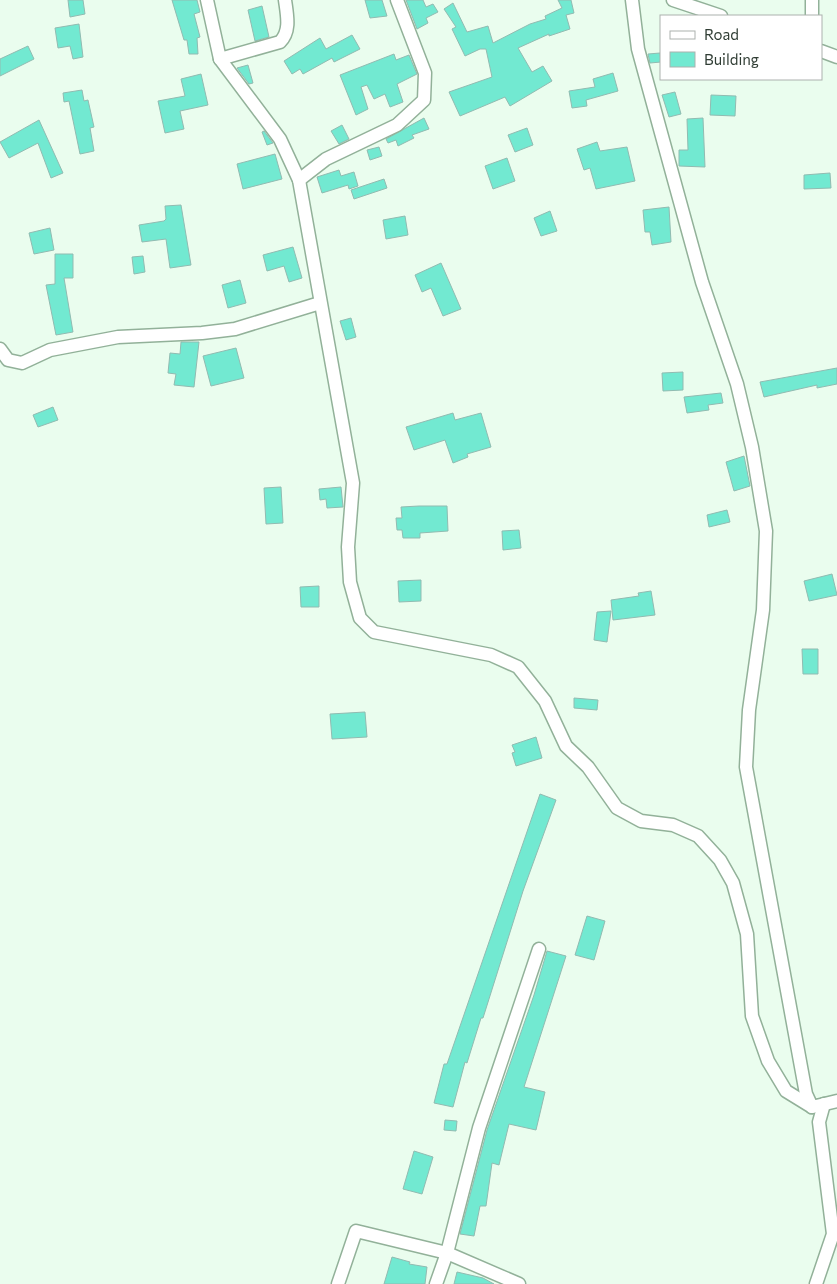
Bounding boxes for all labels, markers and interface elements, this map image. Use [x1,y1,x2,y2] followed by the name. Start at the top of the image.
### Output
[660,15,822,80] legend
[704,25,739,43] text: Road
[704,50,759,68] text: Building

